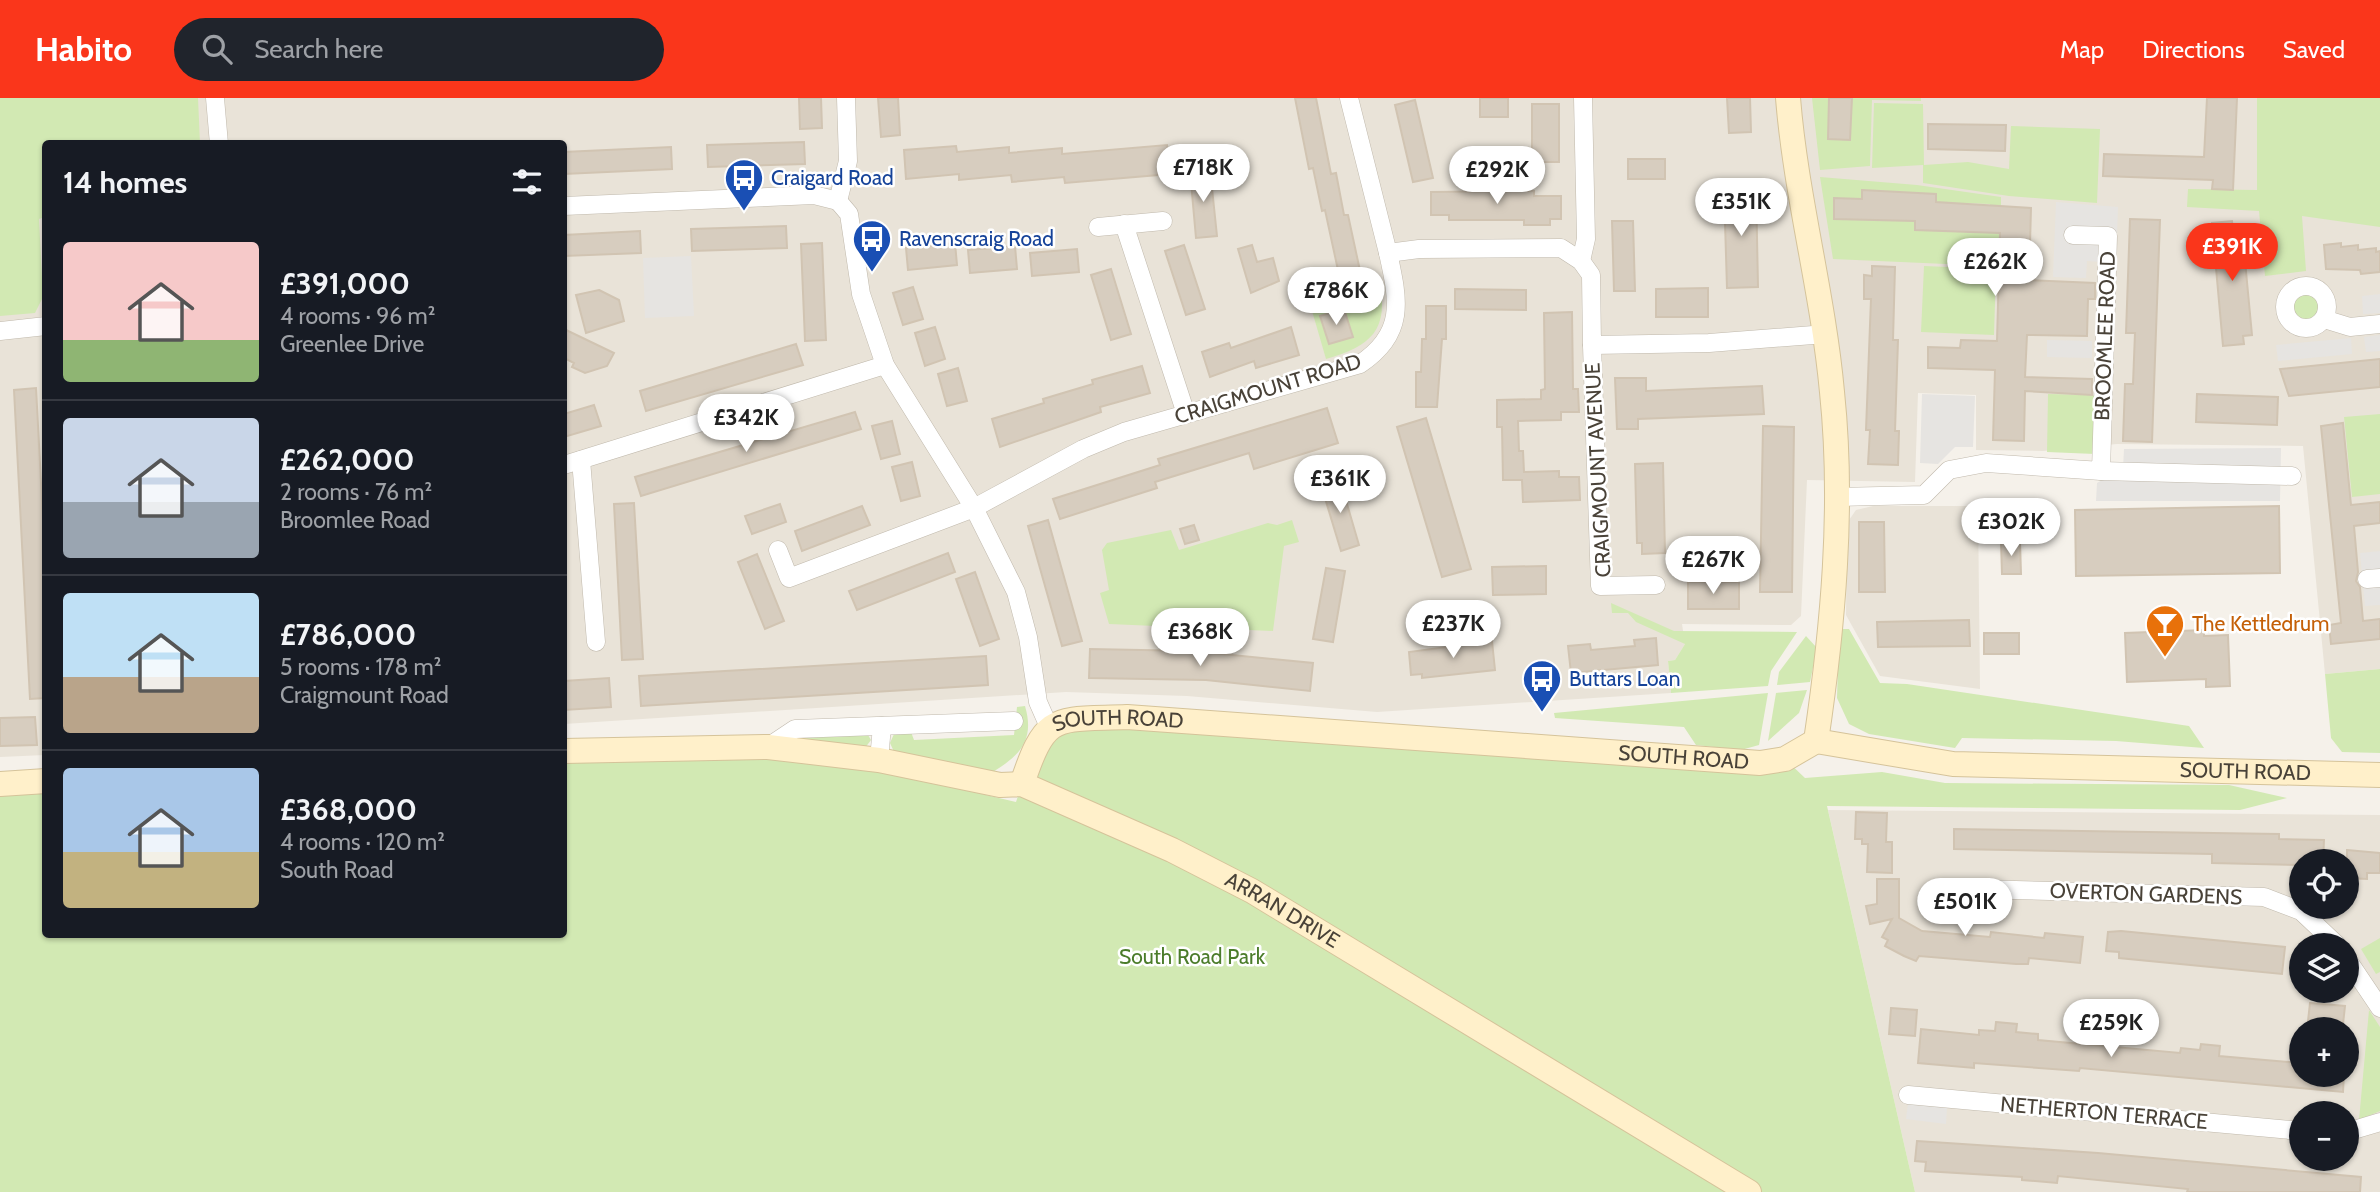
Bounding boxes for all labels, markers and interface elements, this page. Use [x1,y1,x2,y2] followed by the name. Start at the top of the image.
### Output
[174,18,664,81] search box
[35,29,132,69] text: Habito
[198,30,236,68] icon: search
[254,33,383,65] text: Search here
[2060,35,2104,64] text: Map
[2142,35,2245,64] text: Directions
[2283,35,2345,64] text: Saved
[1154,144,1252,204] pin: £718K
[1448,146,1546,206] pin: £292K
[1173,153,1233,181] text: £718K
[1465,155,1529,183] text: £292K
[723,157,765,212] bus stop icon: Craigard Road
[508,163,546,201] icon: filters
[63,164,187,201] text: 14 homes
[771,165,894,190] place label: Craigard Road
[1692,178,1790,238] pin: £351K
[1711,187,1771,215] text: £351K
[851,218,893,273] bus stop icon: Ravenscraig Road
[2183,223,2281,283] pin: £391K
[899,226,1054,251] place label: Ravenscraig Road
[2202,232,2262,260] text: £391K
[1946,238,2044,298] pin: £262K
[1963,247,2027,275] text: £262K
[2089,251,2120,421] street label: BROOMLEE ROAD
[280,265,410,302] text: £391,000
[1287,268,1385,327] pin: £786K
[119,270,203,354] icon: home
[1304,276,1368,304] text: £786K
[280,302,435,330] text: 4 rooms · 96 m²
[280,330,424,358] text: Greenlee Drive
[1172,348,1364,429] street label: CRAIGMOUNT ROAD
[1579,362,1616,578] street label: CRAIGMOUNT AVENUE
[697,394,795,454] pin: £342K
[713,403,779,431] text: £342K
[280,441,414,478] text: £262,000
[119,446,203,530] icon: home
[1291,456,1389,515] pin: £361K
[1310,464,1370,492] text: £361K
[280,478,432,506] text: 2 rooms · 76 m²
[1962,498,2060,558] pin: £302K
[280,506,430,534] text: Broomlee Road
[1977,507,2045,535] text: £302K
[1664,536,1762,596] pin: £267K
[1681,545,1745,573] text: £267K
[1404,601,1502,660] pin: £237K
[2144,603,2186,658] bar icon: The Kettledrum
[1151,608,1249,668] pin: £368K
[1422,609,1484,637] text: £237K
[2192,611,2329,636] place label: The Kettledrum
[280,616,416,653] text: £786,000
[1167,617,1233,645] text: £368K
[119,621,203,705] icon: home
[280,653,441,681] text: 5 rooms · 178 m²
[1521,658,1563,713] bus stop icon: Buttars Loan
[1569,666,1680,691] place label: Buttars Loan
[280,681,449,709] text: Craigmount Road
[1048,704,1185,737] street label: SOUTH ROAD
[1617,740,1750,774] street label: SOUTH ROAD
[2179,757,2311,785] street label: SOUTH ROAD
[280,791,417,828] text: £368,000
[119,796,203,880] icon: home
[280,828,445,856] text: 4 rooms · 120 m²
[2289,849,2359,1171] map controls
[2289,849,2359,919] button: locate
[280,856,393,884] text: South Road
[1221,866,1344,953] street label: ARRAN DRIVE
[1916,878,2014,938] pin: £501K
[2049,878,2243,909] street label: OVERTON GARDENS
[1933,887,1997,915] text: £501K
[2289,933,2359,1003] button: layers
[1119,944,1266,969] park label: South Road Park
[2062,1000,2160,1059] pin: £259K
[2079,1008,2143,1036] text: £259K
[2289,1017,2359,1087] button: +
[1999,1091,2209,1134] street label: NETHERTON TERRACE
[2289,1101,2359,1171] button: −

